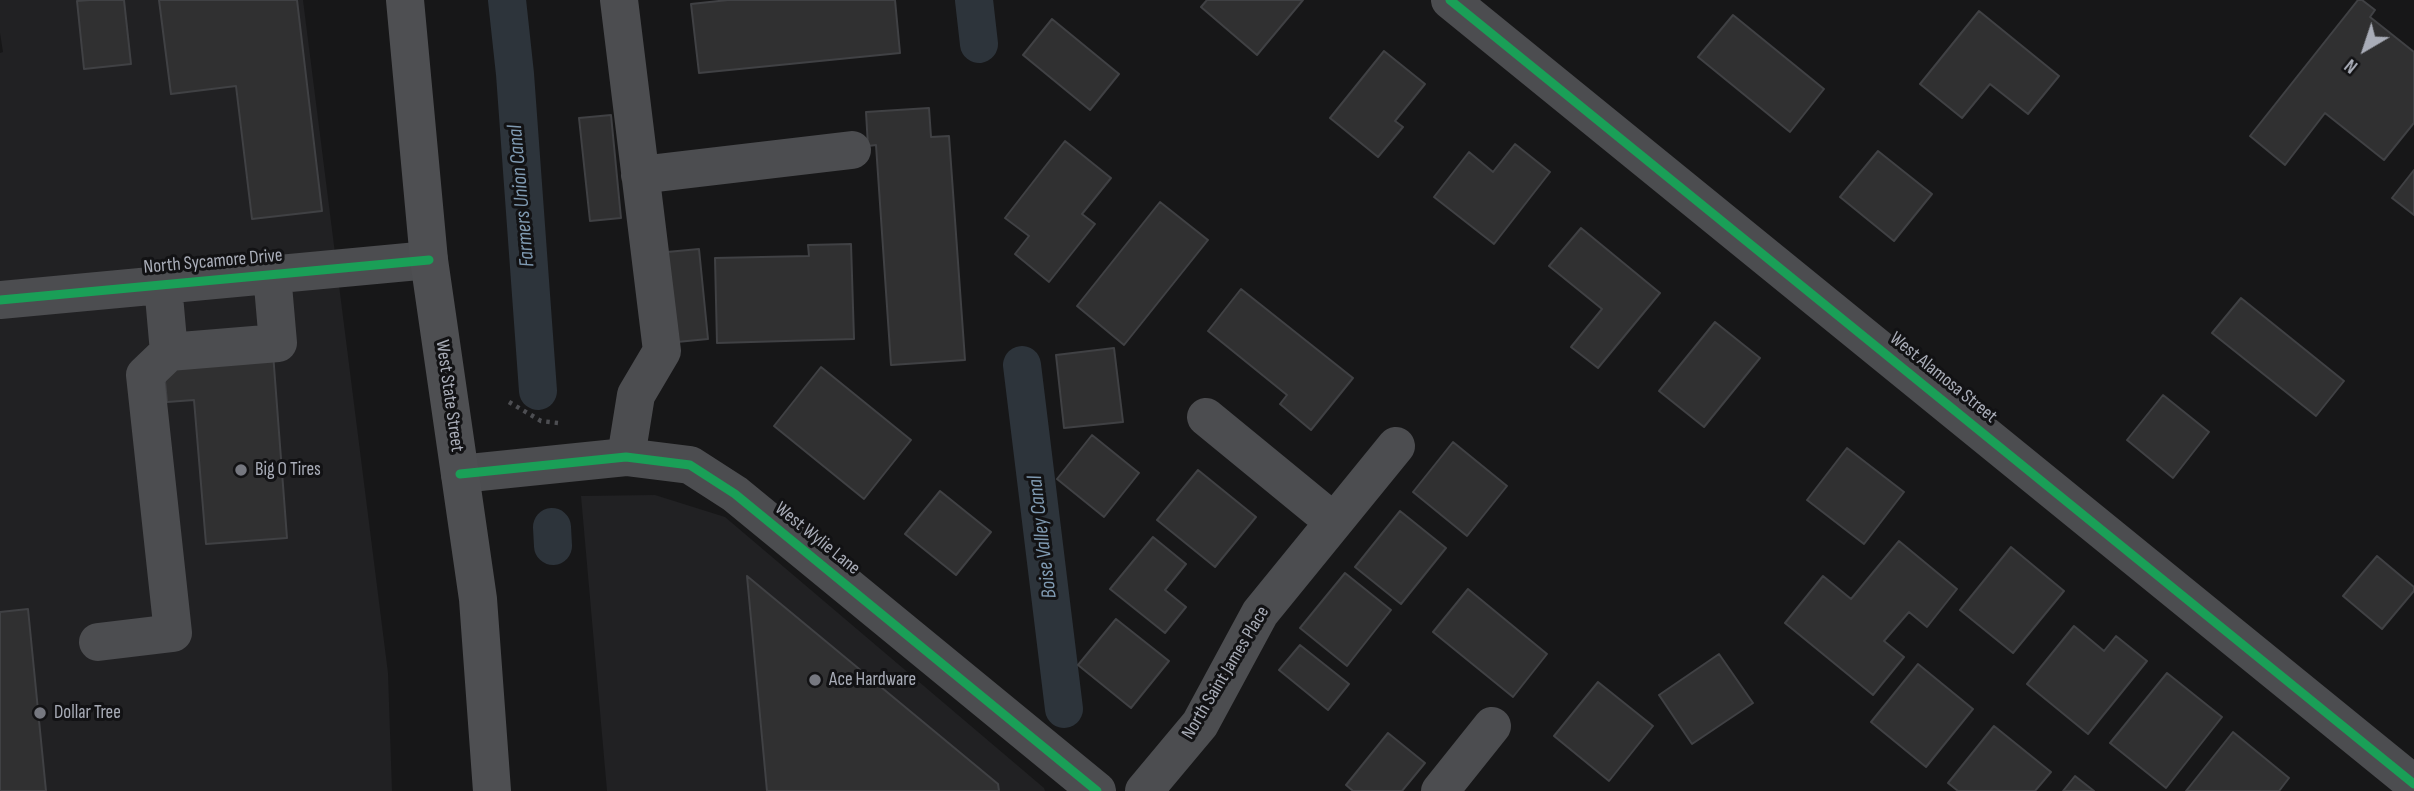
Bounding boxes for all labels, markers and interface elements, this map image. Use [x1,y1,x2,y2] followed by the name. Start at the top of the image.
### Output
[2330,14,2400,84] north arrow
[2340,54,2363,78] text: N
[503,124,541,268] water label: Farmers Union Canal
[143,245,283,279] street label: North Sycamore Drive
[1885,328,2001,428] street label: West Alamosa Street
[430,339,468,453] street label: West State Street
[255,459,321,481] place label: Big O Tires
[233,462,249,478] marker: Big O Tires
[1023,474,1063,600] water label: Boise Valley Canal
[770,498,864,580] street label: West Wylie Lane
[1177,602,1275,744] street label: North Saint James Place
[829,669,916,691] place label: Ace Hardware
[807,672,823,688] marker: Ace Hardware
[54,702,121,724] place label: Dollar Tree
[32,705,48,721] marker: Dollar Tree

